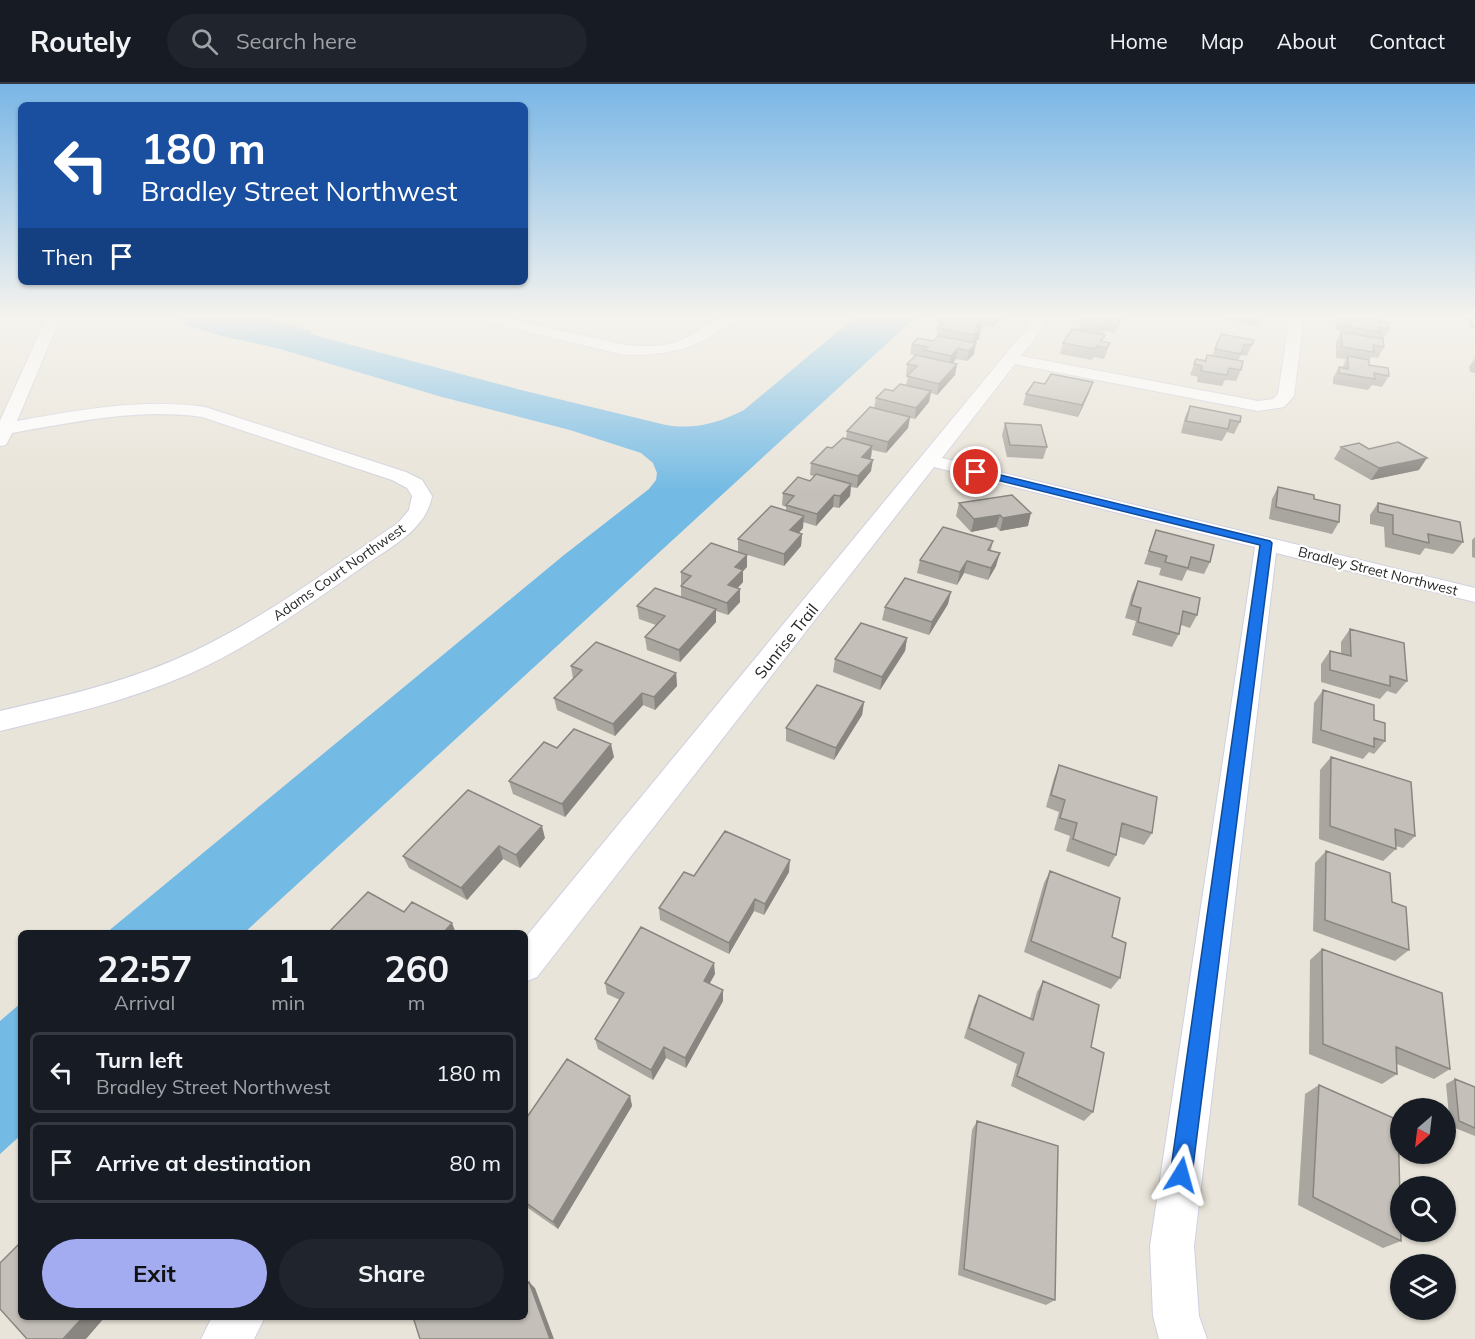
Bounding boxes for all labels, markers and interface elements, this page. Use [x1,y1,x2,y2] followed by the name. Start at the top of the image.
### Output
[167,14,587,68] search box
[30,24,131,59] text: Routely
[188,25,221,58] icon: search
[236,27,357,55] text: Search here
[1110,28,1168,54] text: Home
[1201,28,1244,54] text: Map
[1277,28,1336,54] text: About
[1369,28,1445,54] text: Contact
[141,122,266,175] text: 180 m
[42,126,120,204] icon: left
[141,174,457,208] text: Bradley Street Northwest
[105,240,138,273] icon: arrive
[42,243,93,271] text: Then
[950,446,1001,497] pin
[959,455,992,488] icon: arrive
[269,519,409,625] street label: Adams Court Northwest
[1296,542,1460,600] street label: Bradley Street Northwest
[750,600,822,682] street label: Sunrise Trail
[97,946,192,991] text: 22:57
[277,946,299,991] text: 1
[384,946,449,991] text: 260
[114,990,175,1015] text: Arrival
[271,990,305,1015] text: min
[408,990,425,1015] text: m
[96,1046,183,1074] text: Turn left
[45,1056,78,1089] icon: left
[436,1059,501,1087] text: 180 m
[96,1074,330,1099] text: Bradley Street Northwest
[1390,1098,1456,1164] north arrow
[1390,1098,1456,1320] map controls
[1149,1143,1213,1207] position arrow
[45,1146,78,1179] icon: arrive
[96,1149,311,1177] text: Arrive at destination
[450,1149,501,1177] text: 80 m
[1390,1176,1456,1242] button: search
[42,1239,267,1308] button: Exit
[279,1239,504,1308] button: Share
[1390,1254,1456,1320] button: layers

